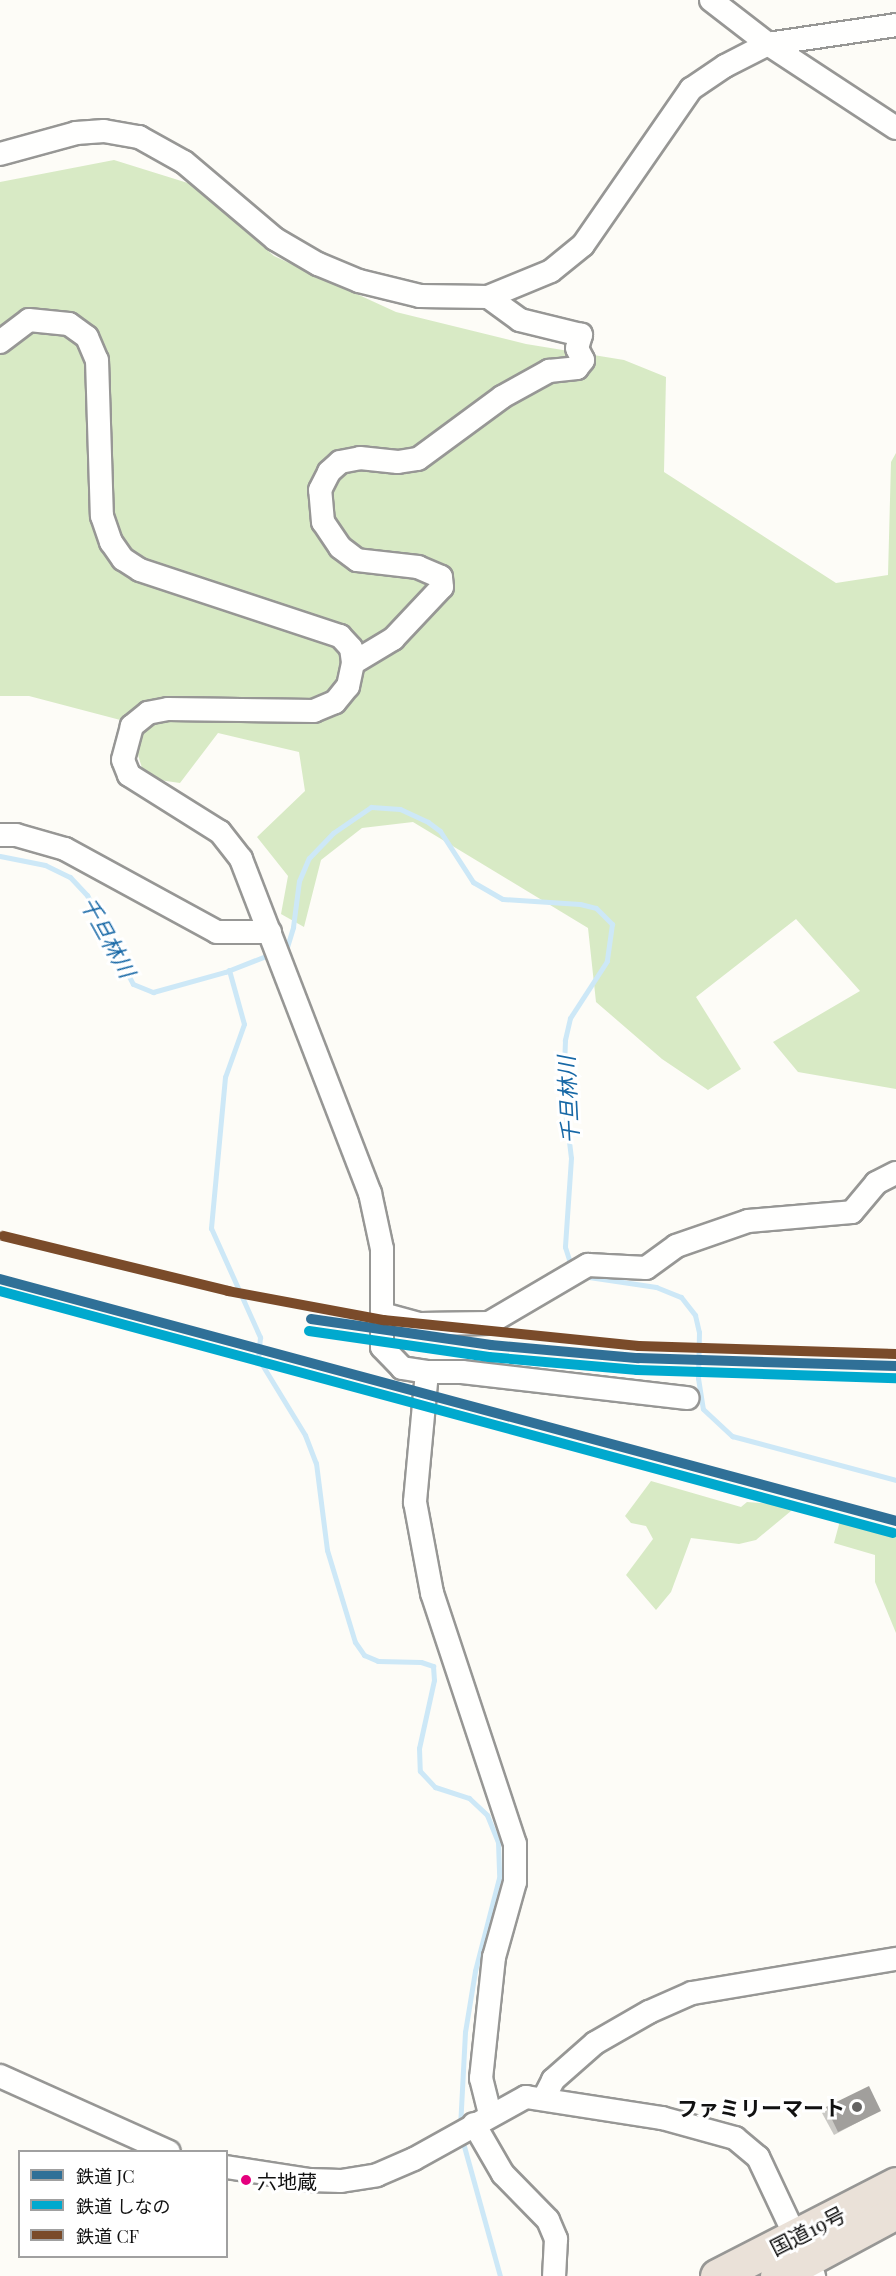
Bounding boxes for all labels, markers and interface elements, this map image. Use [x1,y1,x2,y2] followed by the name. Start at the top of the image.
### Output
[75,892,141,982] water label: 千旦林川
[553,1055,583,1145] water label: 千旦林川
[677,2094,845,2120] place label: ファミリーマート
[850,2100,864,2114] marker: ファミリーマート
[18,2150,228,2258] legend
[76,2164,135,2188] text: 鉄道 JC
[257,2168,317,2192] place label: 六地蔵
[240,2174,252,2186] marker: 六地蔵
[76,2194,170,2218] text: 鉄道 しなの
[765,2200,849,2260] street label: 国道19号
[76,2224,139,2248] text: 鉄道 CF

